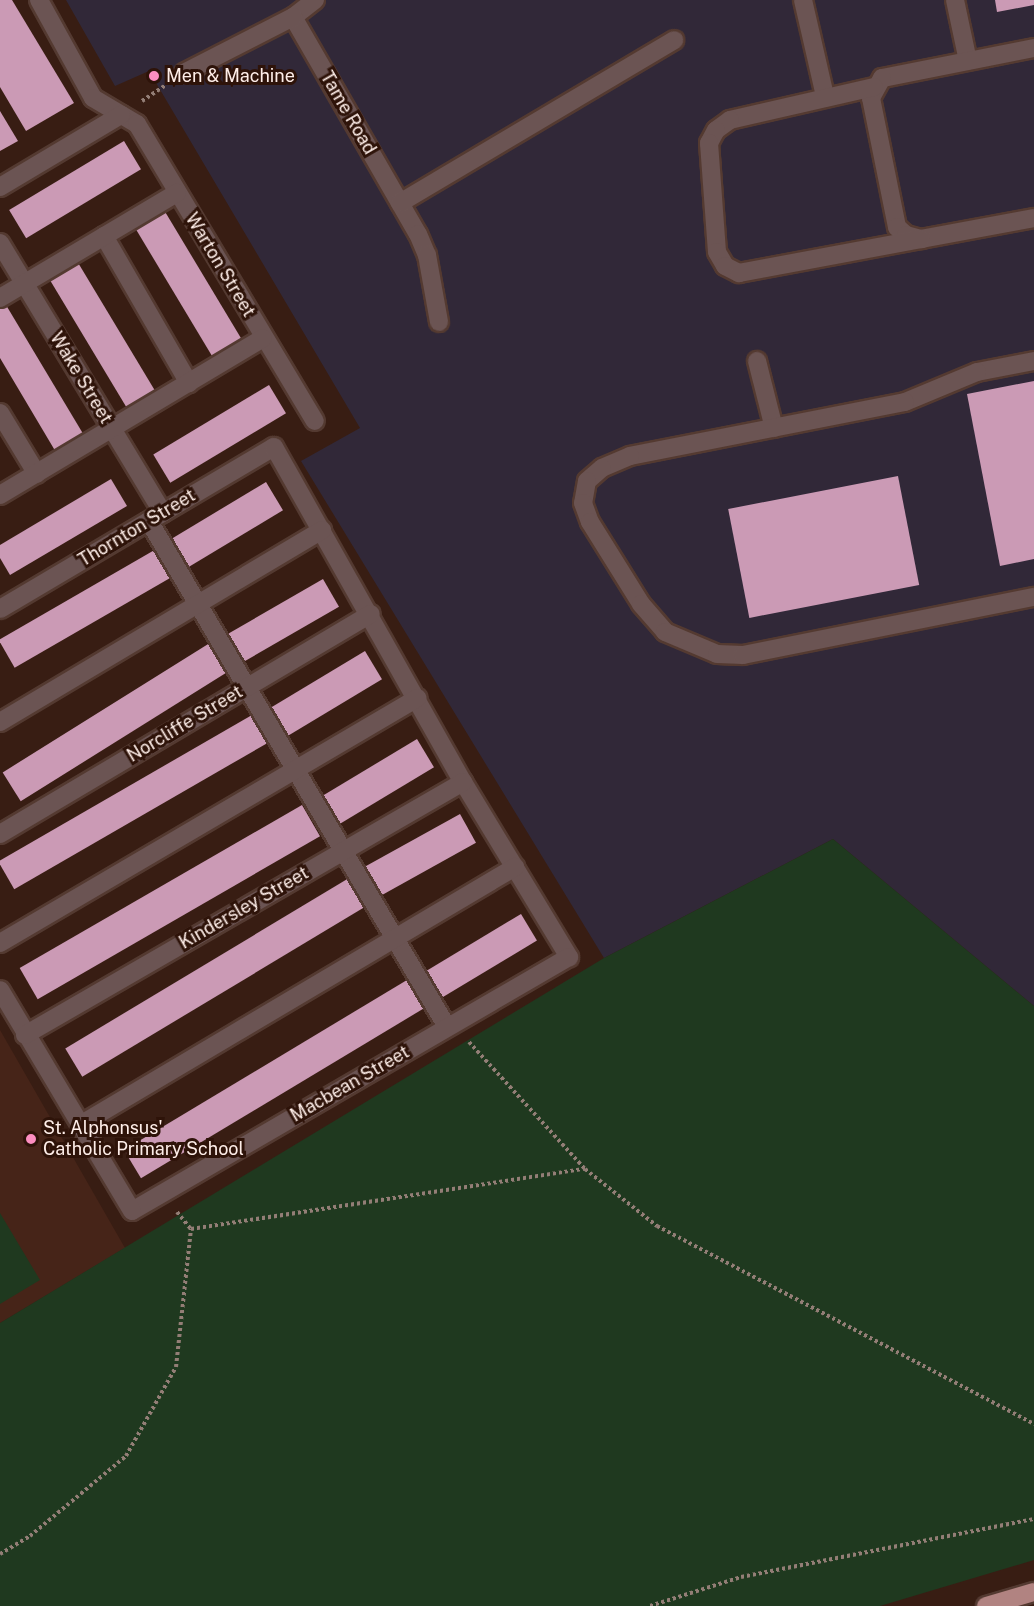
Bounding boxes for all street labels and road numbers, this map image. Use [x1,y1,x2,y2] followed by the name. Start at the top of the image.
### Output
[316,68,380,158] street label: Tame Road
[181,209,259,321] street label: Warton Street
[45,328,117,428] street label: Wake Street
[75,485,199,571] street label: Thornton Street
[123,681,247,767] street label: Norcliffe Street
[175,862,313,954] street label: Kindersley Street
[287,1041,413,1127] street label: Macbean Street

